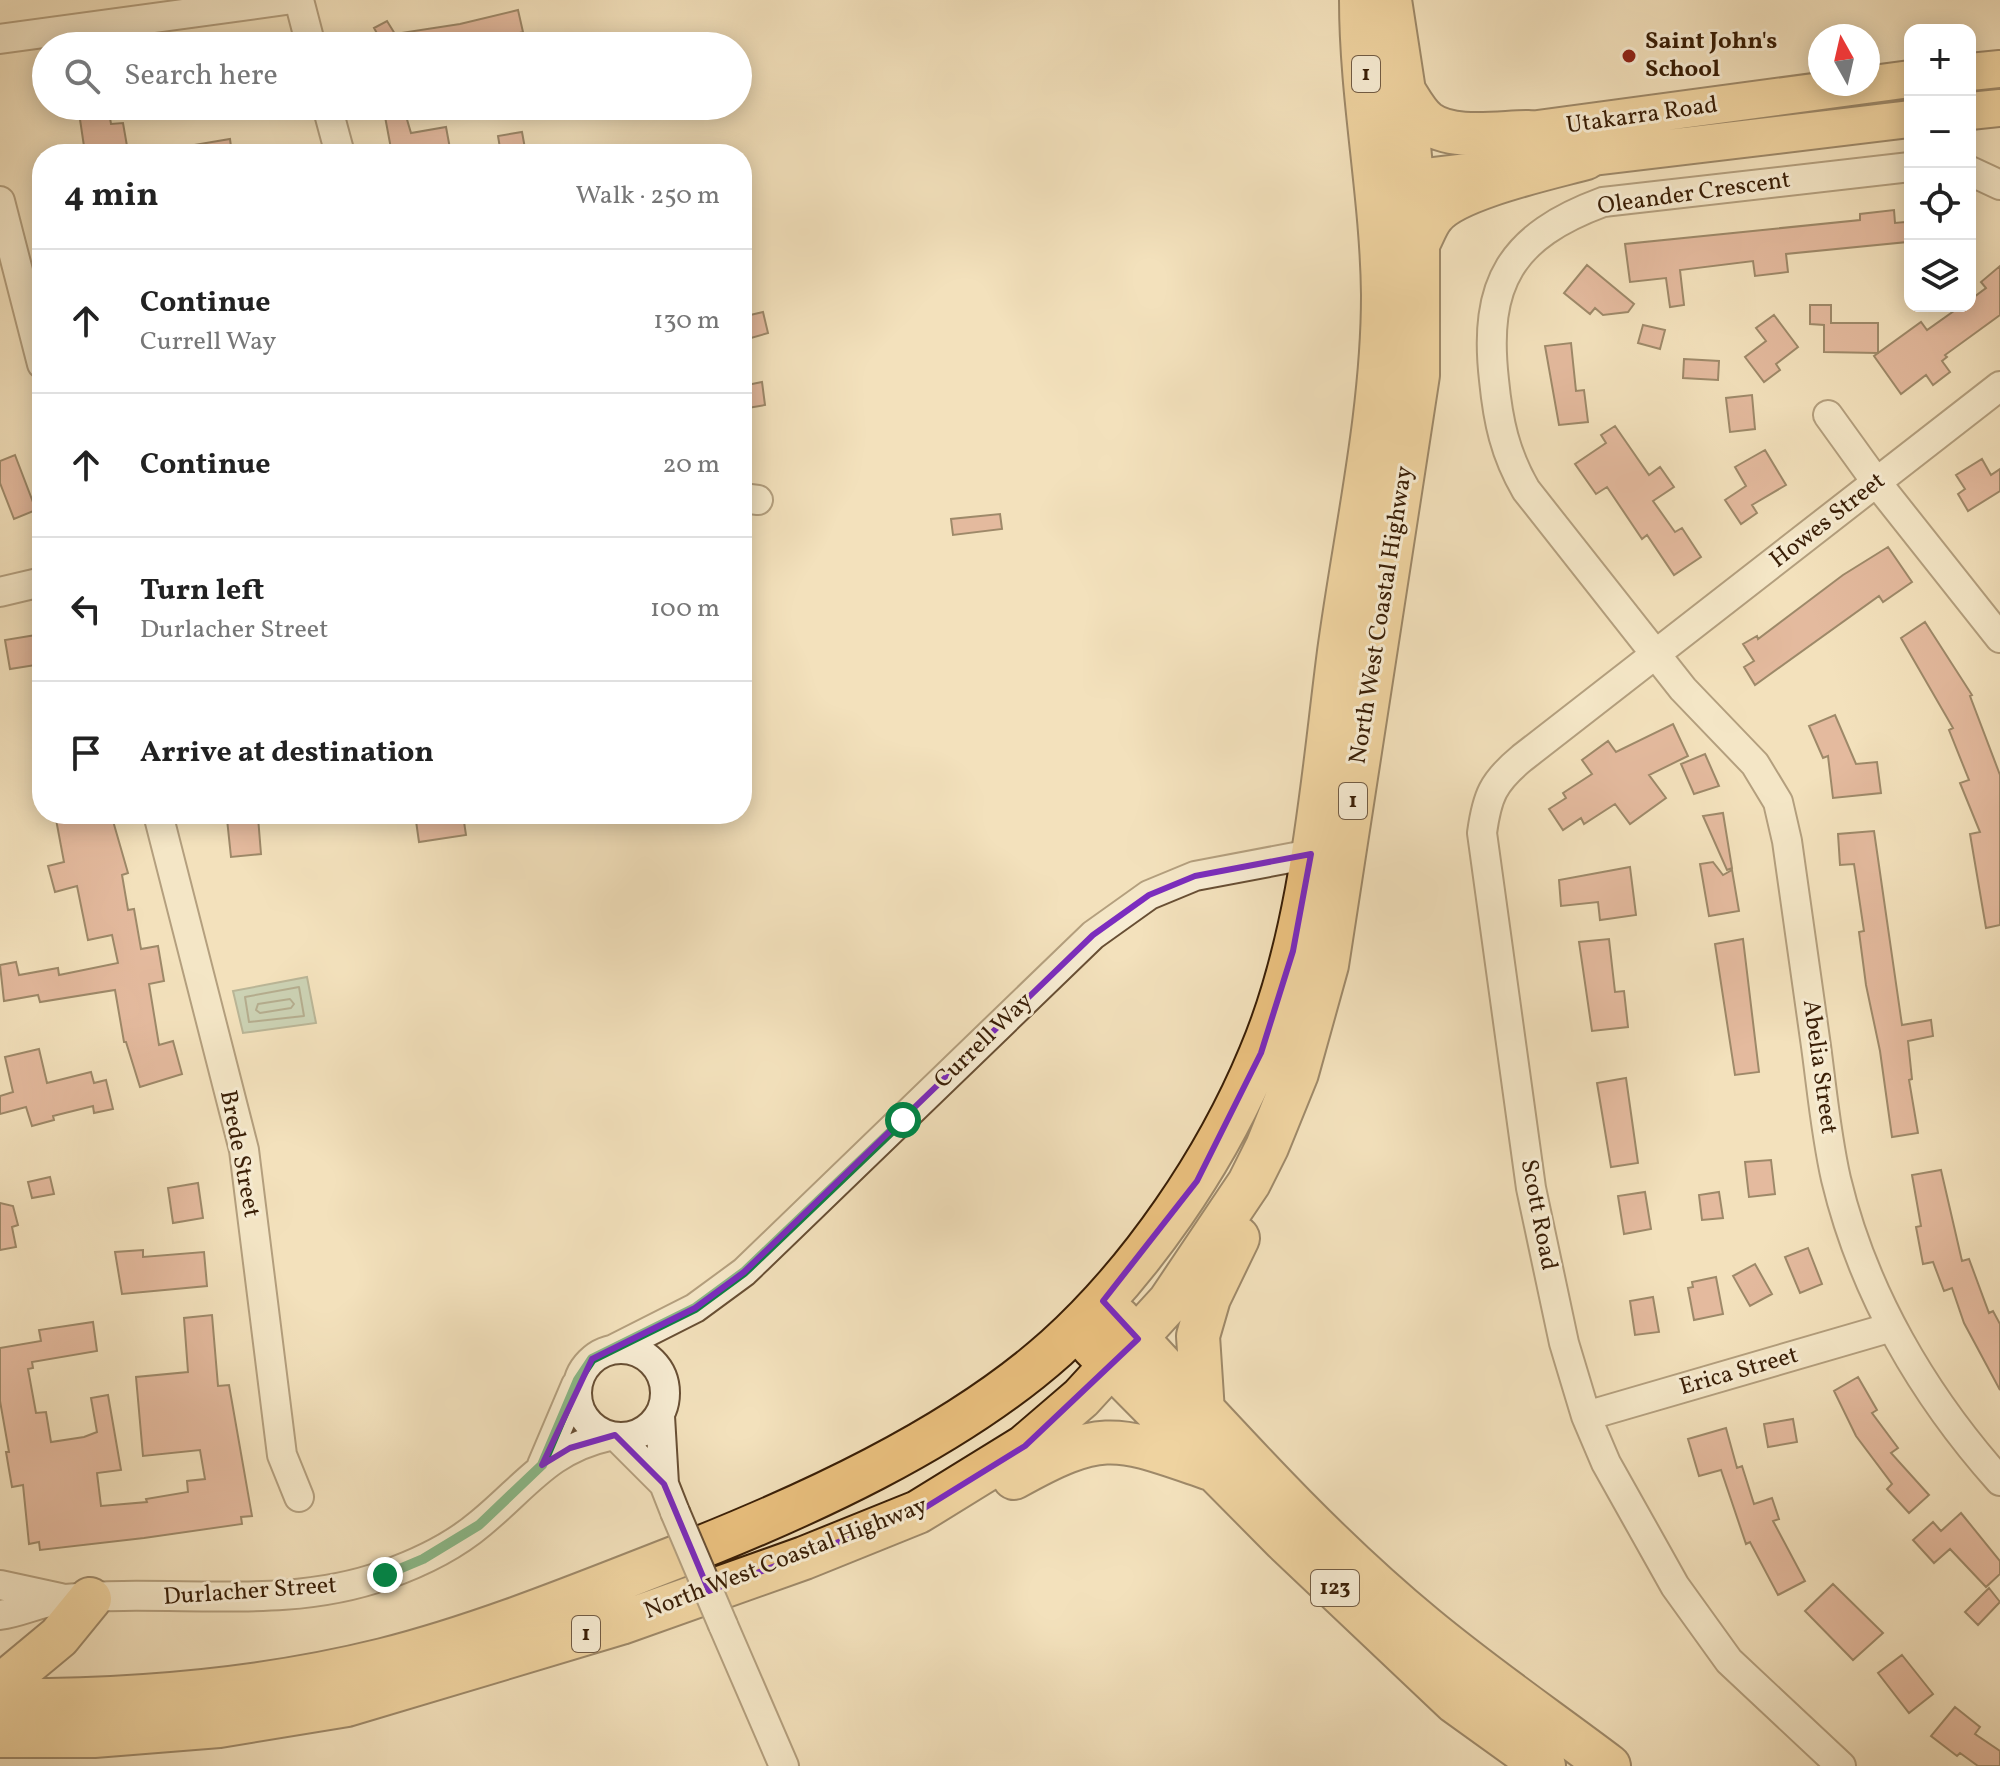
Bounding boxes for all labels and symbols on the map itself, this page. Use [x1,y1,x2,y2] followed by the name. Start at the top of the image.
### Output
[1808,24,1880,96] north arrow
[1645,25,1777,87] place label: Saint John's School
[1620,47,1638,65] marker: Saint John's School
[1352,56,1380,92] road number: 1
[1564,89,1720,143] street label: Utakarra Road
[1595,164,1793,224] street label: Oleander Crescent
[1342,464,1422,766] street label: North West Coastal Highway
[1763,465,1893,577] street label: Howes Street
[1339,783,1367,819] road number: 1
[927,985,1041,1097] street label: Currell Way
[1793,998,1845,1136] street label: Abelia Street
[210,1087,268,1221] street label: Brede Street
[885,1102,921,1138] route start
[1511,1157,1565,1273] street label: Scott Road
[1676,1339,1802,1405] street label: Erica Street
[639,1489,933,1629] street label: North West Coastal Highway
[367,1557,403,1593] route end
[162,1569,338,1615] street label: Durlacher Street
[1311,1570,1359,1606] road number: 123
[572,1616,600,1652] road number: 1

